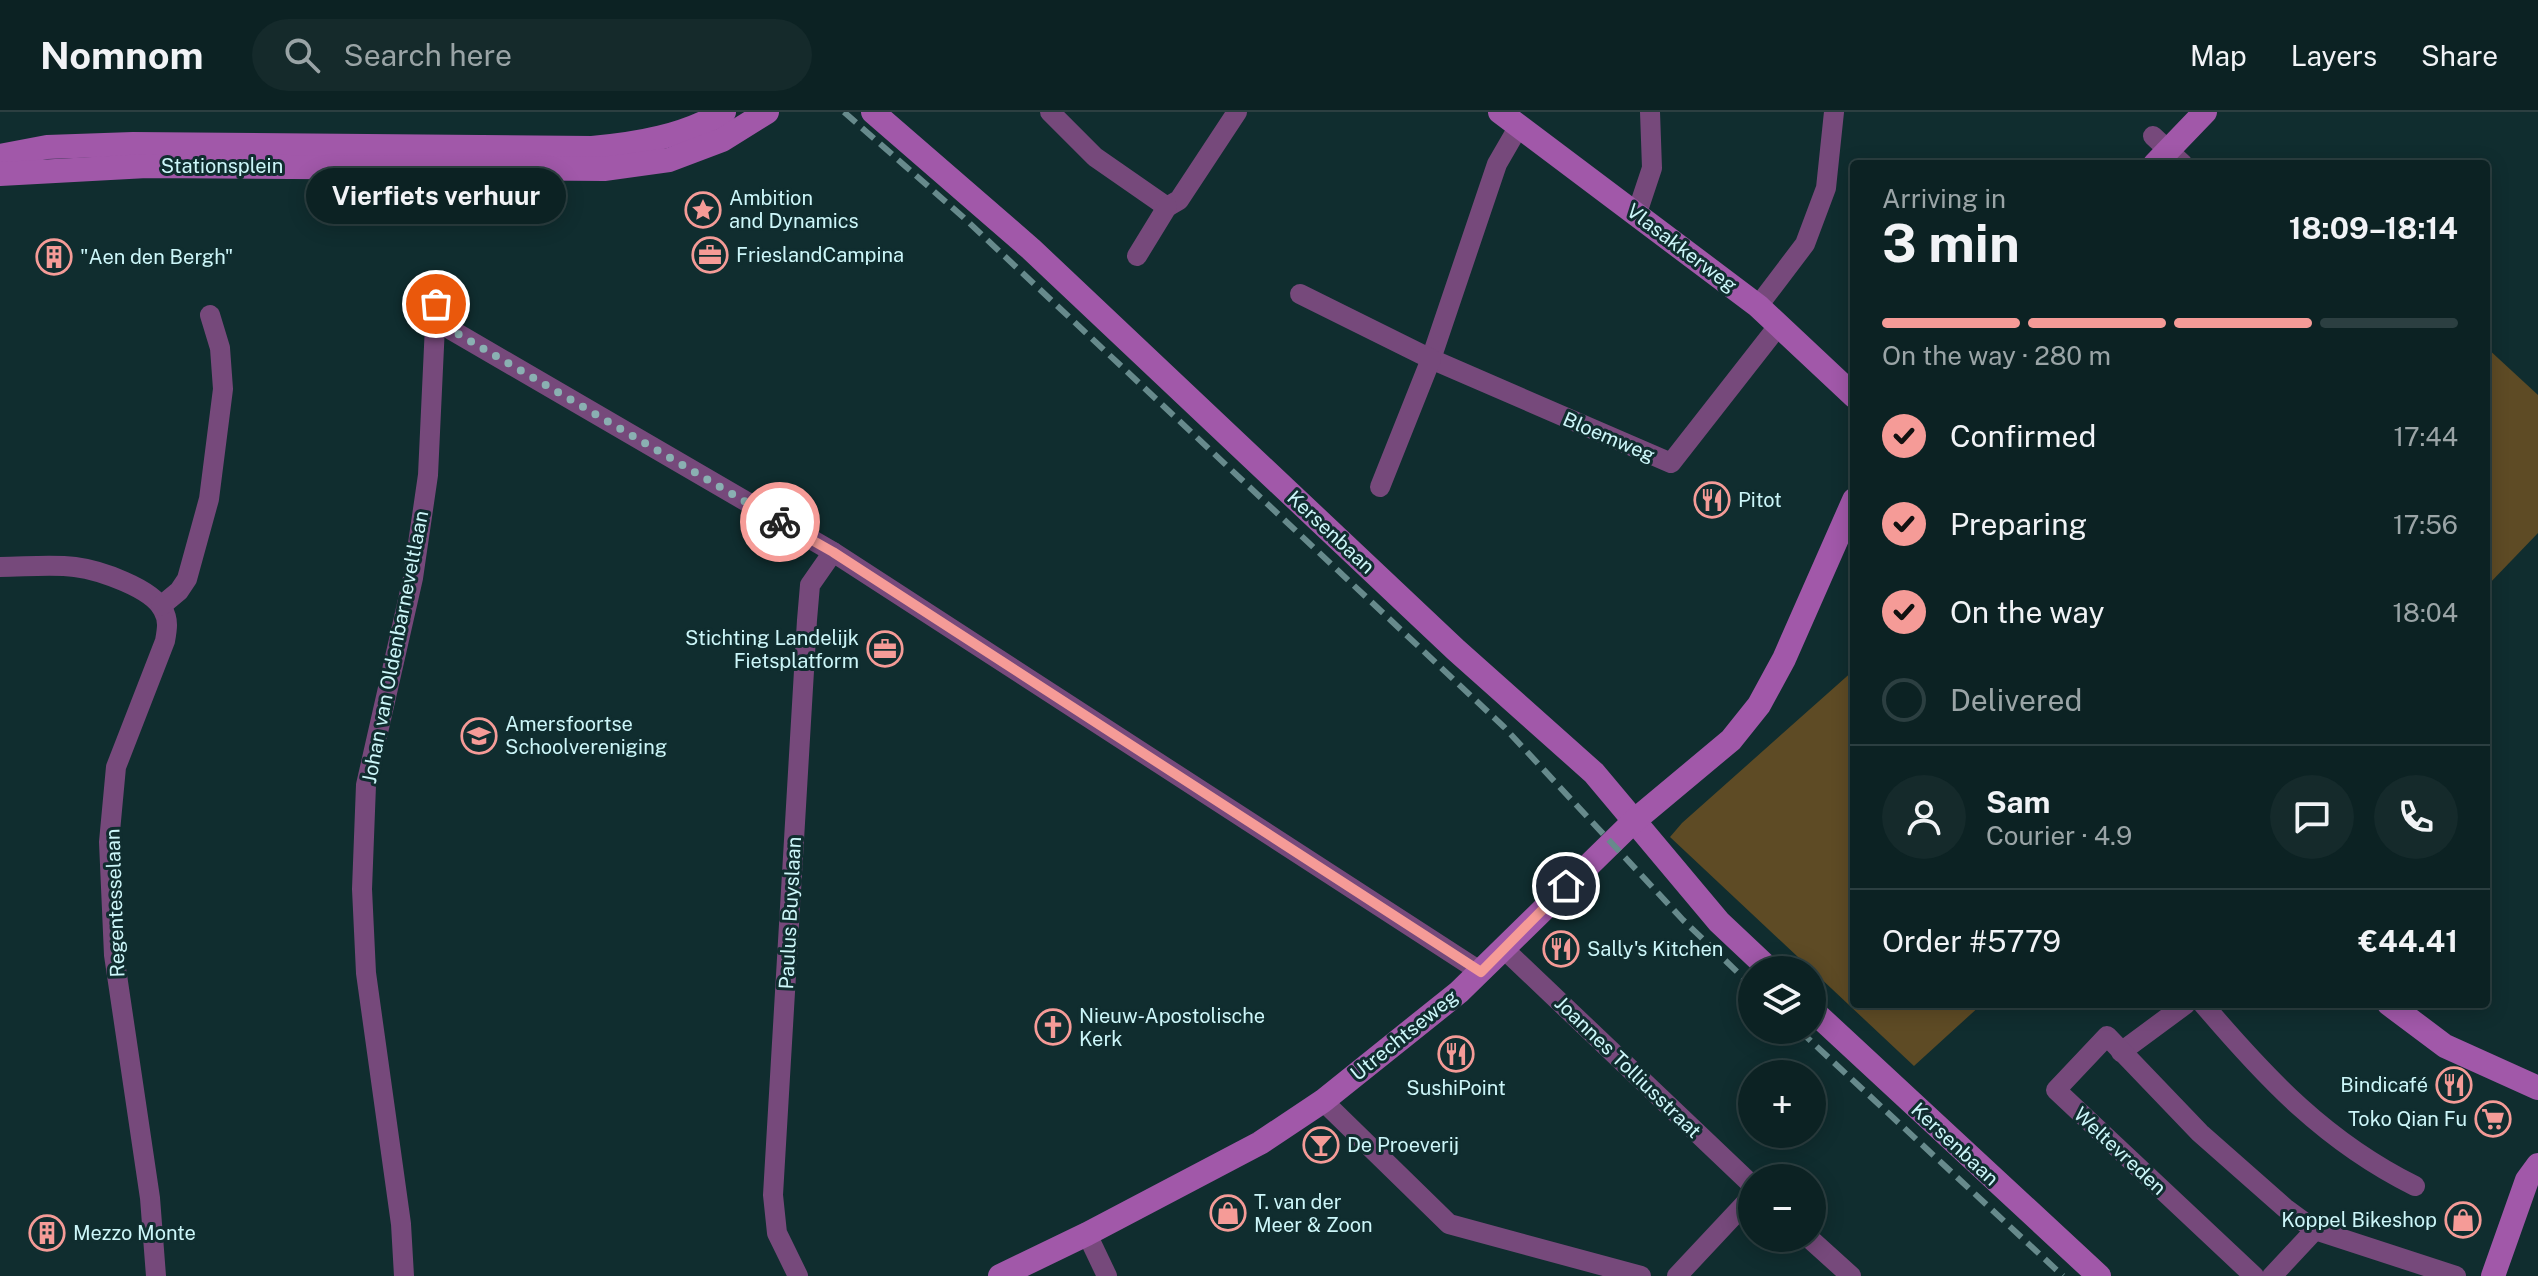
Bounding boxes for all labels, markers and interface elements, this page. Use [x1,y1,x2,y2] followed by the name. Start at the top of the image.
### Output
[252,19,812,91] search box
[40,33,204,78] text: Nomnom
[280,33,324,77] icon: search
[344,37,512,73] text: Search here
[2190,39,2247,72] text: Map
[2291,39,2377,72] text: Layers
[2421,39,2498,72] text: Share
[161,154,283,178] street label: Stationsplein
[306,168,566,224] callout: Vierfiets verhuur
[332,180,540,211] text: Vierfiets verhuur
[1882,183,2006,214] text: Arriving in
[729,186,859,233] place label: Ambition and Dynamics
[684,191,722,229] place icon: Ambition and Dynamics
[1622,199,1742,297] street label: Vlasakkerweg
[2289,210,2458,246] text: 18:09–18:14
[1882,213,2020,274] text: 3 min
[691,236,729,274] office icon: FrieslandCampina
[35,238,73,276] building icon: "Aen den Bergh"
[736,243,904,267] place label: FrieslandCampina
[80,245,233,269] place label: "Aen den Bergh"
[402,270,470,338] pin
[414,282,458,326] icon: bag
[1882,340,2111,371] text: On the way · 280 m
[1559,407,1659,467] street label: Bloemweg
[1882,414,1926,458] icon: check
[1950,418,2096,454] text: Confirmed
[2393,421,2458,452] text: 17:44
[1693,481,1731,519] restaurant icon: Pitot
[740,482,820,562] courier
[1282,486,1380,578] street label: Kersenbaan
[1738,488,1782,512] place label: Pitot
[758,500,802,544] icon: bike
[1882,502,1926,546] icon: check
[1950,506,2087,542] text: Preparing
[357,509,433,785] street label: Johan van Oldenbarneveltlaan
[2393,509,2458,540] text: 17:56
[1882,590,1926,634] icon: check
[1950,594,2104,630] text: On the way
[2393,597,2458,628] text: 18:04
[685,626,859,673] place label: Stichting Landelijk Fietsplatform
[866,630,904,668] office icon: Stichting Landelijk Fietsplatform
[1950,682,2082,718] text: Delivered
[505,712,667,759] place label: Amersfoortse Schoolvereniging
[460,717,498,755] school or university icon: Amersfoortse Schoolvereniging
[1882,775,1966,859] button: person
[2270,775,2354,859] button: chat
[2374,775,2458,859] button: phone
[1986,784,2050,820] text: Sam
[1986,820,2132,851] text: Courier · 4.9
[100,828,130,978] street label: Regentesselaan
[774,836,806,990] street label: Paulus Buyslaan
[1532,852,1600,920] pin
[1544,864,1588,908] icon: home
[1882,923,2061,959] text: Order #5779
[2359,923,2458,959] text: €44.41
[1542,930,1580,968] restaurant icon: Sally's Kitchen
[1587,937,1723,961] place label: Sally's Kitchen
[1738,956,1826,1252] map controls
[1738,956,1826,1044] button: layers
[1346,984,1462,1086] street label: Utrechtseweg
[1550,991,1706,1143] street label: Joannes Tolliusstraat
[1079,1004,1265,1051] place label: Nieuw-Apostolische Kerk
[1034,1008,1072,1046] church icon: Nieuw-Apostolische Kerk
[1437,1035,1475,1073] restaurant icon: SushiPoint
[1738,1060,1826,1148] button: +
[2435,1066,2473,1104] restaurant icon: Bindicafé
[2340,1073,2428,1097] place label: Bindicafé
[1406,1076,1506,1100] place label: SushiPoint
[1906,1098,2004,1190] street label: Kersenbaan
[2474,1100,2512,1138] supermarket icon: Toko Qian Fu
[2069,1102,2171,1200] street label: Weltevreden
[2348,1107,2467,1131] place label: Toko Qian Fu
[1302,1126,1340,1164] bar icon: De Proeverij
[1347,1133,1459,1157] place label: De Proeverij
[1738,1164,1826,1252] button: −
[1254,1190,1373,1237] place label: T. van der Meer & Zoon
[1209,1194,1247,1232] shop icon: T. van der Meer & Zoon
[2444,1201,2482,1239] shop icon: Koppel Bikeshop
[2281,1208,2437,1232] place label: Koppel Bikeshop
[28,1214,66,1252] building icon: Mezzo Monte
[73,1221,196,1245] place label: Mezzo Monte

